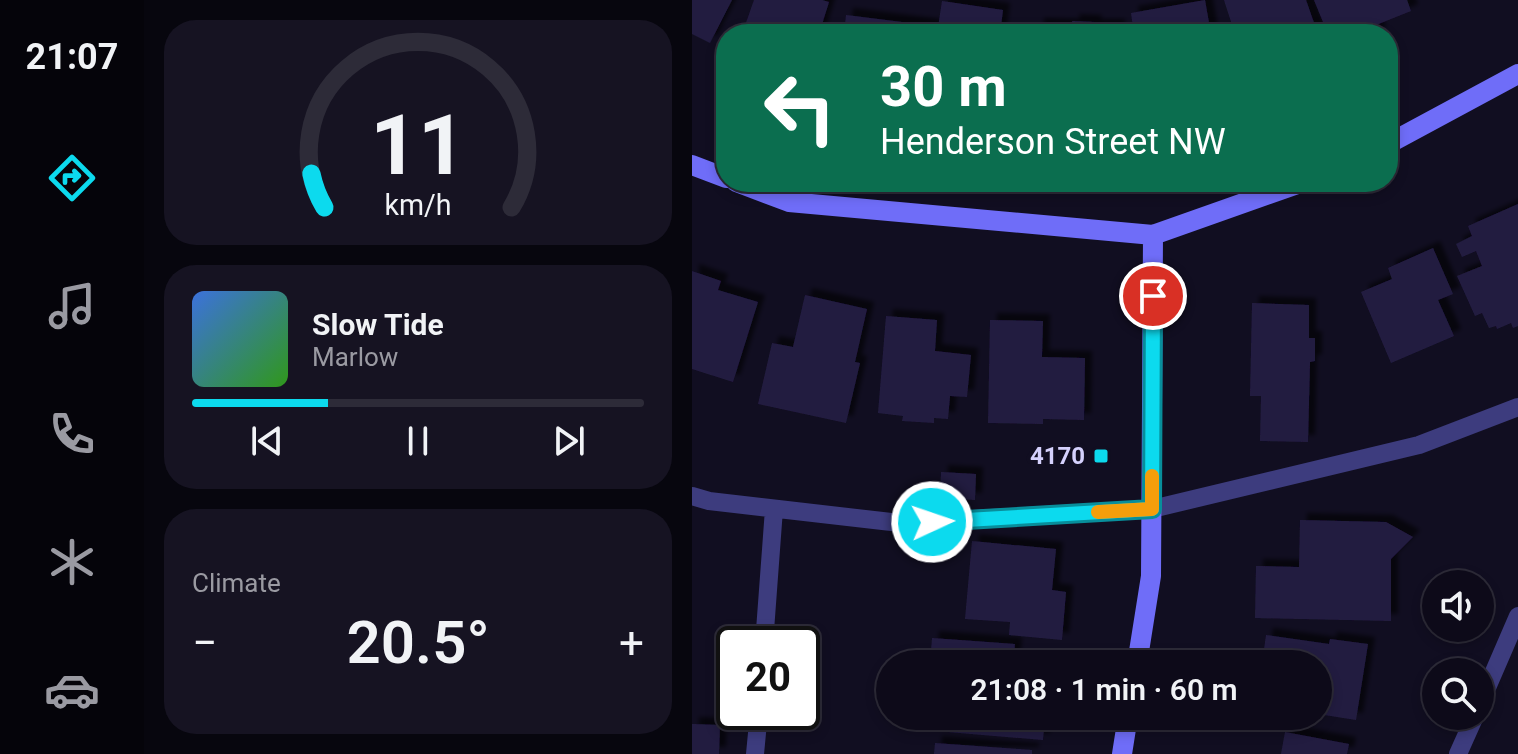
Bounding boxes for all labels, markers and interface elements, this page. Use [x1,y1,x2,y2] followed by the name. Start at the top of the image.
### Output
[26,36,118,78] text: 21:07
[880,54,1007,120] text: 30 m
[748,56,852,160] icon: left
[370,97,466,194] text: 11
[880,121,1226,163] text: Henderson Street NW
[44,150,100,206] icon: directions
[384,189,452,223] text: km/h
[1119,262,1187,330] pin
[1131,274,1175,318] icon: arrive
[44,278,100,334] icon: music
[312,307,444,342] text: Slow Tide
[312,342,398,372] text: Marlow
[44,406,100,462] icon: phone
[245,419,289,463] icon: previous
[396,419,440,463] icon: pause
[547,419,591,463] icon: next
[1030,442,1085,470] place label: 4170
[1092,447,1110,465] marker: 4170
[890,480,974,564] position arrow
[44,534,100,590] icon: climate
[192,568,281,598] text: Climate
[1422,570,1494,730] map controls
[1422,570,1494,642] button: sound
[347,607,490,678] text: 20.5°
[192,617,217,669] text: −
[619,617,644,669] text: +
[716,626,820,730] speed limit sign: 20
[1422,658,1494,730] button: search
[44,662,100,718] icon: car
[970,672,1238,707] text: 21:08 · 1 min · 60 m

